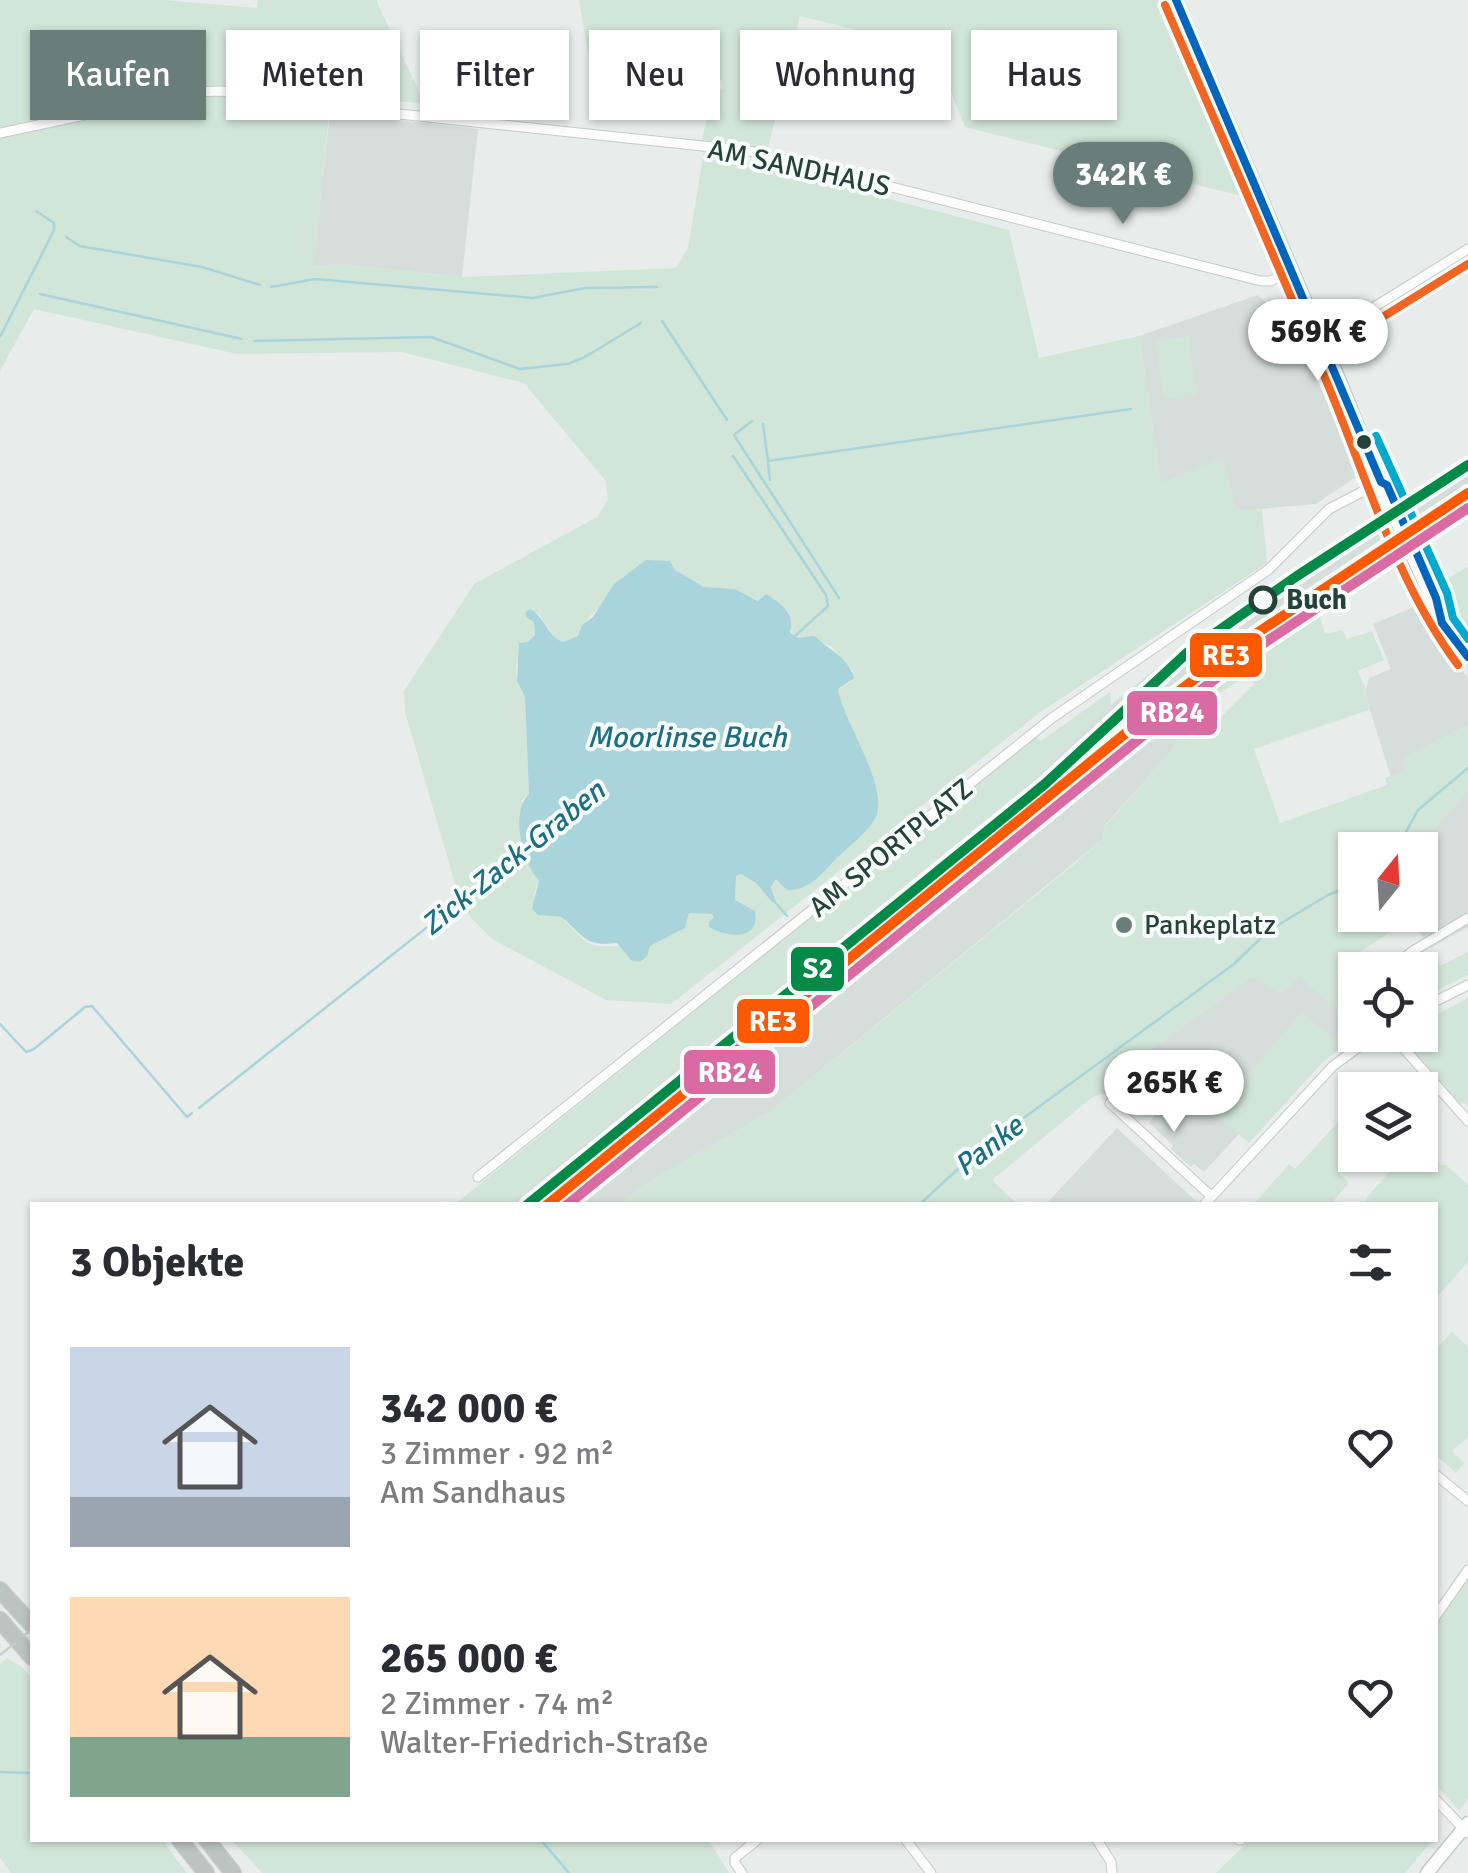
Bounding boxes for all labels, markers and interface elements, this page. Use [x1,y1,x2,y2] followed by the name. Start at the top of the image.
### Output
[30,30,206,120] chip: Kaufen
[226,30,400,120] chip: Mieten
[420,30,569,120] chip: Filter
[589,30,720,120] chip: Neu
[740,30,951,120] chip: Wohnung
[971,30,1117,120] chip: Haus
[705,132,893,204] street label: AM SANDHAUS
[1042,142,1204,227] pin: 342K €
[1075,155,1171,194] text: 342K €
[1237,299,1399,384] pin: 569K €
[1270,312,1366,351] text: 569K €
[1354,432,1374,452] unlabelled marker
[1286,583,1347,617] place label: Buch
[1250,587,1276,613] marker: Buch
[1188,631,1264,679] line badge: RE3
[1202,639,1250,673] text: RE3
[1125,689,1219,737] line badge: RB24
[1140,696,1204,730] text: RB24
[587,719,787,756] water label: Moorlinse Buch
[413,771,614,944] water label: Zick-Zack-Graben
[802,771,980,925] street label: AM SPORTPLATZ
[1338,832,1438,932] north arrow
[1338,832,1438,1172] map controls
[1144,908,1276,942] place label: Pankeplatz
[1113,914,1135,936] marker: Pankeplatz
[789,945,846,993] line badge: S2
[803,952,833,986] text: S2
[1338,952,1438,1052] button: locate
[735,997,811,1045] line badge: RE3
[749,1005,797,1039] text: RE3
[682,1048,777,1096] line badge: RB24
[1093,1050,1255,1135] pin: 265K €
[698,1056,762,1090] text: RB24
[1126,1063,1222,1102] text: 265K €
[1338,1072,1438,1172] button: layers
[947,1106,1032,1184] water label: Panke
[1343,1235,1398,1290] icon: filters
[70,1237,244,1288] text: 3 Objekte
[380,1383,557,1434] text: 342 000 €
[150,1387,270,1507] icon: home
[1343,1420,1398,1475] icon: heart
[380,1434,614,1473] text: 3 Zimmer · 92 m²
[380,1473,566,1512] text: Am Sandhaus
[380,1633,557,1684] text: 265 000 €
[150,1637,270,1757] icon: home
[1343,1670,1398,1725] icon: heart
[380,1684,614,1723] text: 2 Zimmer · 74 m²
[380,1723,709,1762] text: Walter-Friedrich-Straße

